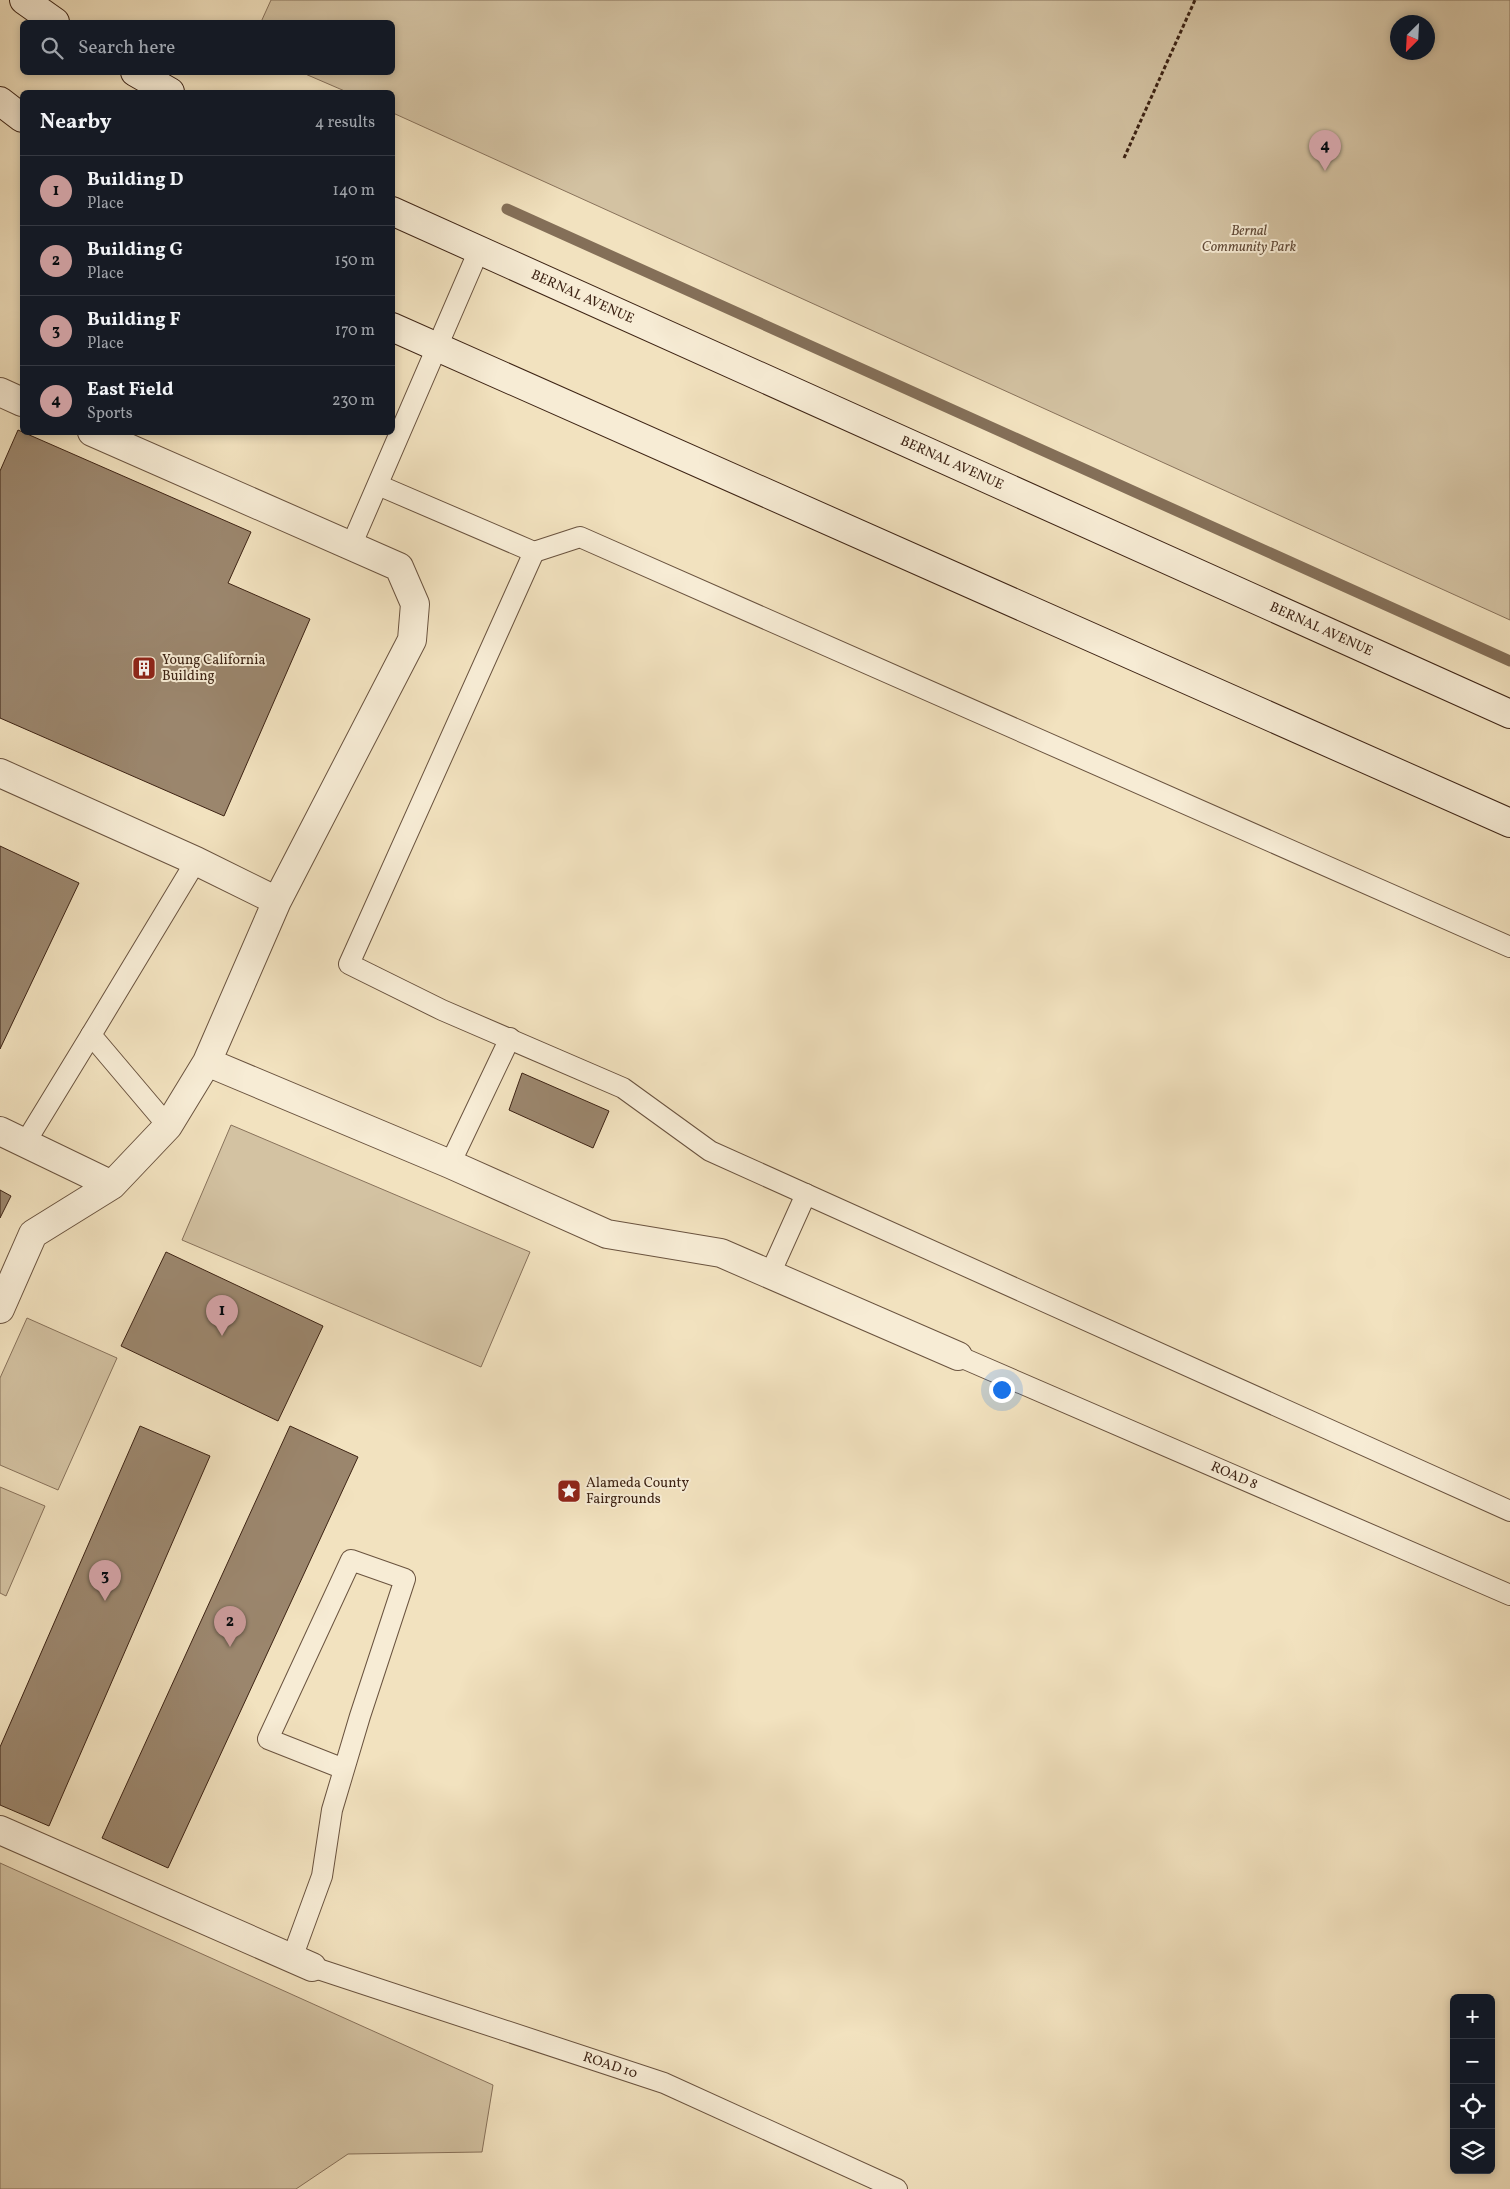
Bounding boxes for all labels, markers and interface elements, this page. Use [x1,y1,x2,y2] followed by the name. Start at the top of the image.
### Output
[1390,15,1435,60] north arrow
[20,20,395,75] search box
[38,34,66,62] icon: search
[78,35,175,61] text: Search here
[40,108,111,137] text: Nearby
[315,112,375,134] text: 4 results
[1309,130,1341,171] pin: 4
[87,167,183,193] text: Building D
[53,180,59,202] text: 1
[333,180,375,202] text: 140 m
[87,193,124,215] text: Place
[1202,222,1297,257] park label: Bernal Community Park
[87,237,183,263] text: Building G
[52,250,60,272] text: 2
[334,250,375,272] text: 150 m
[87,263,124,285] text: Place
[528,265,637,328] street label: BERNAL AVENUE
[87,307,181,333] text: Building F
[52,320,60,342] text: 3
[335,320,375,342] text: 170 m
[87,333,124,355] text: Place
[87,377,173,403] text: East Field
[51,390,61,412] text: 4
[332,390,375,412] text: 230 m
[87,403,133,425] text: Sports
[897,431,1007,494] street label: BERNAL AVENUE
[1267,598,1376,661] street label: BERNAL AVENUE
[162,651,265,686] place label: Young California Building
[131,655,157,681] building icon: Young California Building
[206,1295,238,1336] pin: 1
[989,1377,1015,1403] your location
[1208,1457,1261,1494] street label: ROAD 8
[586,1474,689,1509] place label: Alameda County Fairgrounds
[556,1478,582,1504] place icon: Alameda County Fairgrounds
[89,1560,121,1601] pin: 3
[214,1606,246,1647] pin: 2
[1450,1994,1495,2174] map controls
[1450,1994,1495,2039] button: +
[1450,2039,1495,2084] button: −
[581,2047,640,2083] street label: ROAD 10
[1450,2084,1495,2129] button: locate
[1450,2129,1495,2174] button: layers

